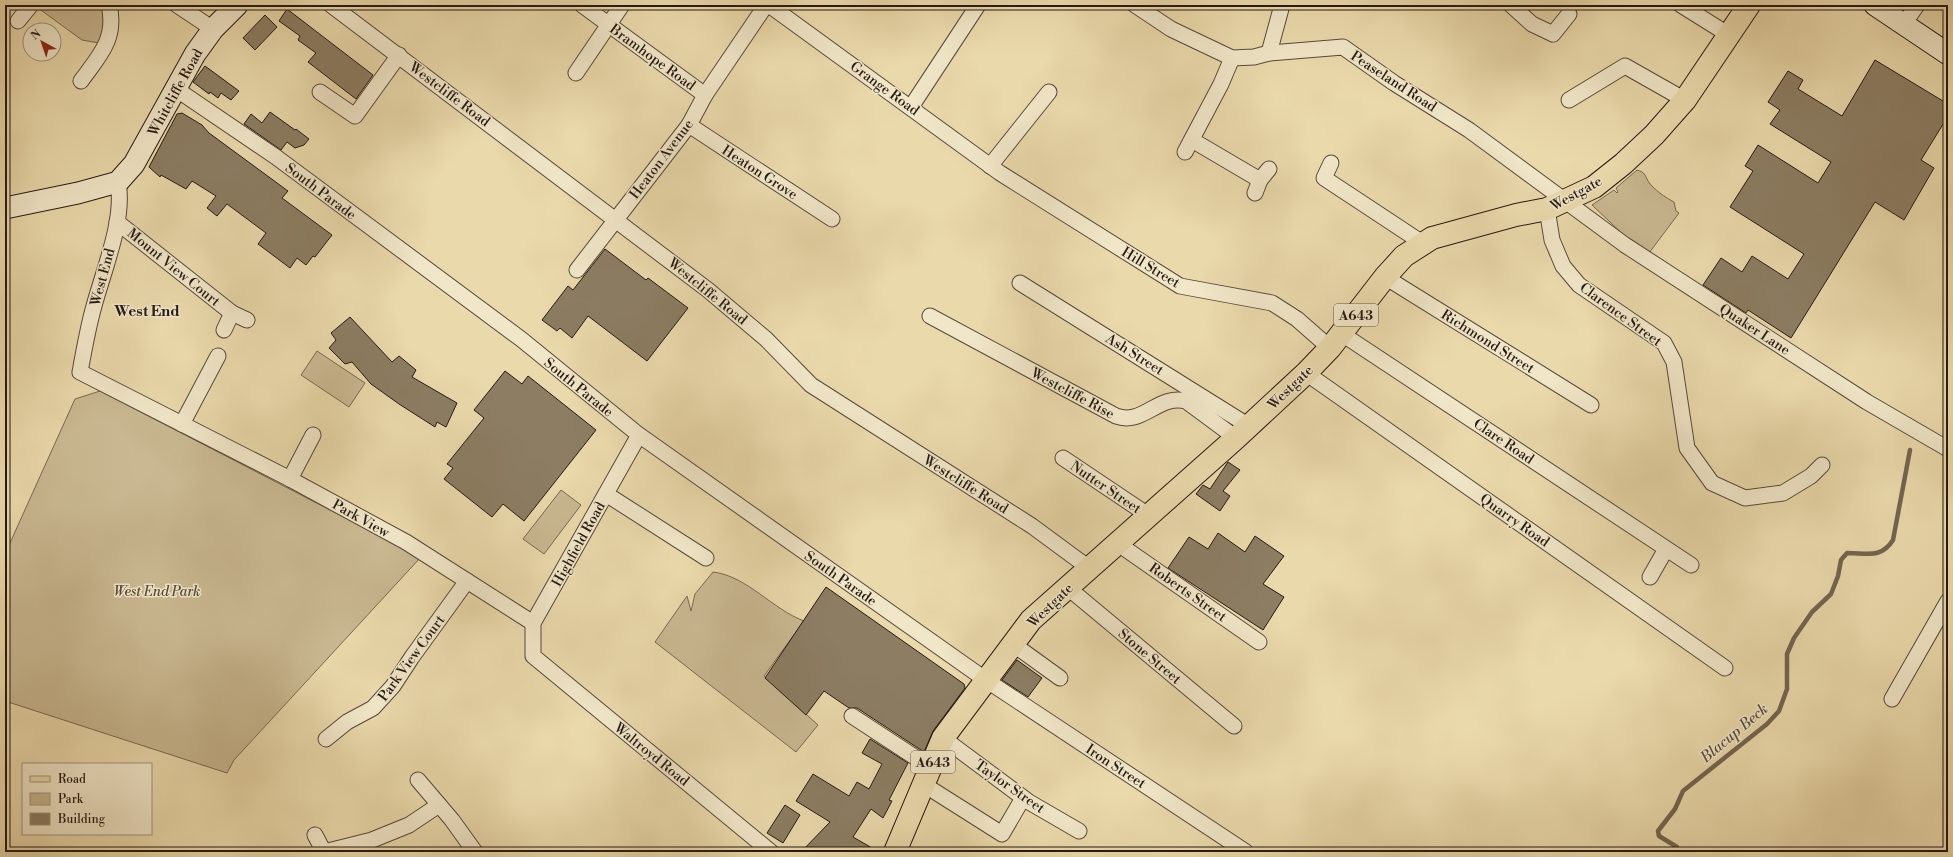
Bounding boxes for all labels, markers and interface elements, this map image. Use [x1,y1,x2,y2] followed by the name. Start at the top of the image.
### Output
[605,20,699,95] street label: Bramhope Road
[22,22,62,62] north arrow
[28,27,44,43] text: N
[144,46,207,140] street label: Whitcliffe Road
[1347,47,1440,116] street label: Peaseland Road
[405,58,494,131] street label: Westcliffe Road
[846,58,923,120] street label: Grange Road
[626,116,698,203] street label: Heaton Avenue
[718,142,801,204] street label: Heaton Grove
[281,159,359,224] street label: South Parade
[1547,172,1605,216] street label: Westgate
[123,225,224,311] street label: Mount View Court
[1118,243,1183,292] street label: Hill Street
[86,246,119,309] street label: West End
[663,254,751,329] street label: Westcliffe Road
[1576,279,1665,351] street label: Clarence Street
[1716,300,1793,359] street label: Quaker Lane
[113,302,180,321] district label: West End
[1334,304,1378,326] road number: A643
[1437,306,1538,378] street label: Richmond Street
[1101,329,1167,380] street label: Ash Street
[540,354,617,421] street label: South Parade
[1263,362,1317,414] street label: Westgate
[1027,364,1117,423] street label: Westcliffe Rise
[1470,415,1537,469] street label: Clare Road
[919,451,1011,518] street label: Westcliffe Road
[1066,457,1145,518] street label: Nutter Street
[1476,490,1553,551] street label: Quarry Road
[329,496,393,542] street label: Park View
[548,499,610,590] street label: Highfield Road
[801,547,880,610] street label: South Parade
[1145,559,1230,626] street label: Roberts Street
[1023,580,1077,632] street label: Westgate
[114,583,200,601] park label: West End Park
[374,612,449,705] street label: Park View Court
[1114,625,1185,688] street label: Stone Street
[1696,700,1772,768] water label: Blacup Beck
[609,718,693,791] street label: Waltroyd Road
[1082,741,1149,793] street label: Iron Street
[911,751,955,773] road number: A643
[971,756,1048,818] street label: Taylor Street
[22,763,152,835] legend
[58,772,86,787] text: Road
[58,792,84,807] text: Park
[57,812,106,827] text: Building

